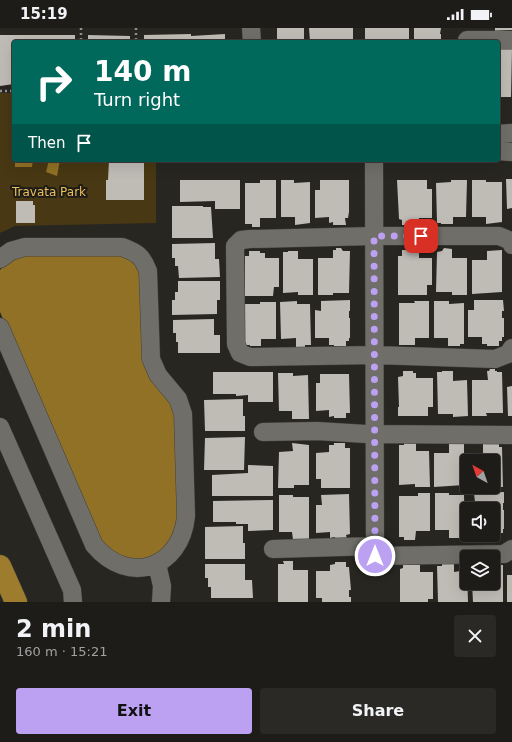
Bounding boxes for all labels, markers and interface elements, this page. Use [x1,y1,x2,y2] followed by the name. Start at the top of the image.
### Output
[20,5,68,23] text: 15:19
[94,55,191,88] text: 140 m
[28,56,80,108] icon: right
[94,89,180,110] text: Turn right
[73,132,95,154] icon: arrive
[28,134,65,152] text: Then
[11,185,86,199] park label: Travata Park
[404,219,438,253] pin
[410,225,432,247] icon: arrive
[460,454,500,494] north arrow
[460,454,500,590] map controls
[460,502,500,542] button: sound
[354,535,396,577] position arrow
[460,550,500,590] button: layers
[16,615,91,643] text: 2 min
[454,615,496,657] button: close
[16,644,107,659] text: 160 m · 15:21
[16,688,252,734] button: Exit
[260,688,496,734] button: Share

